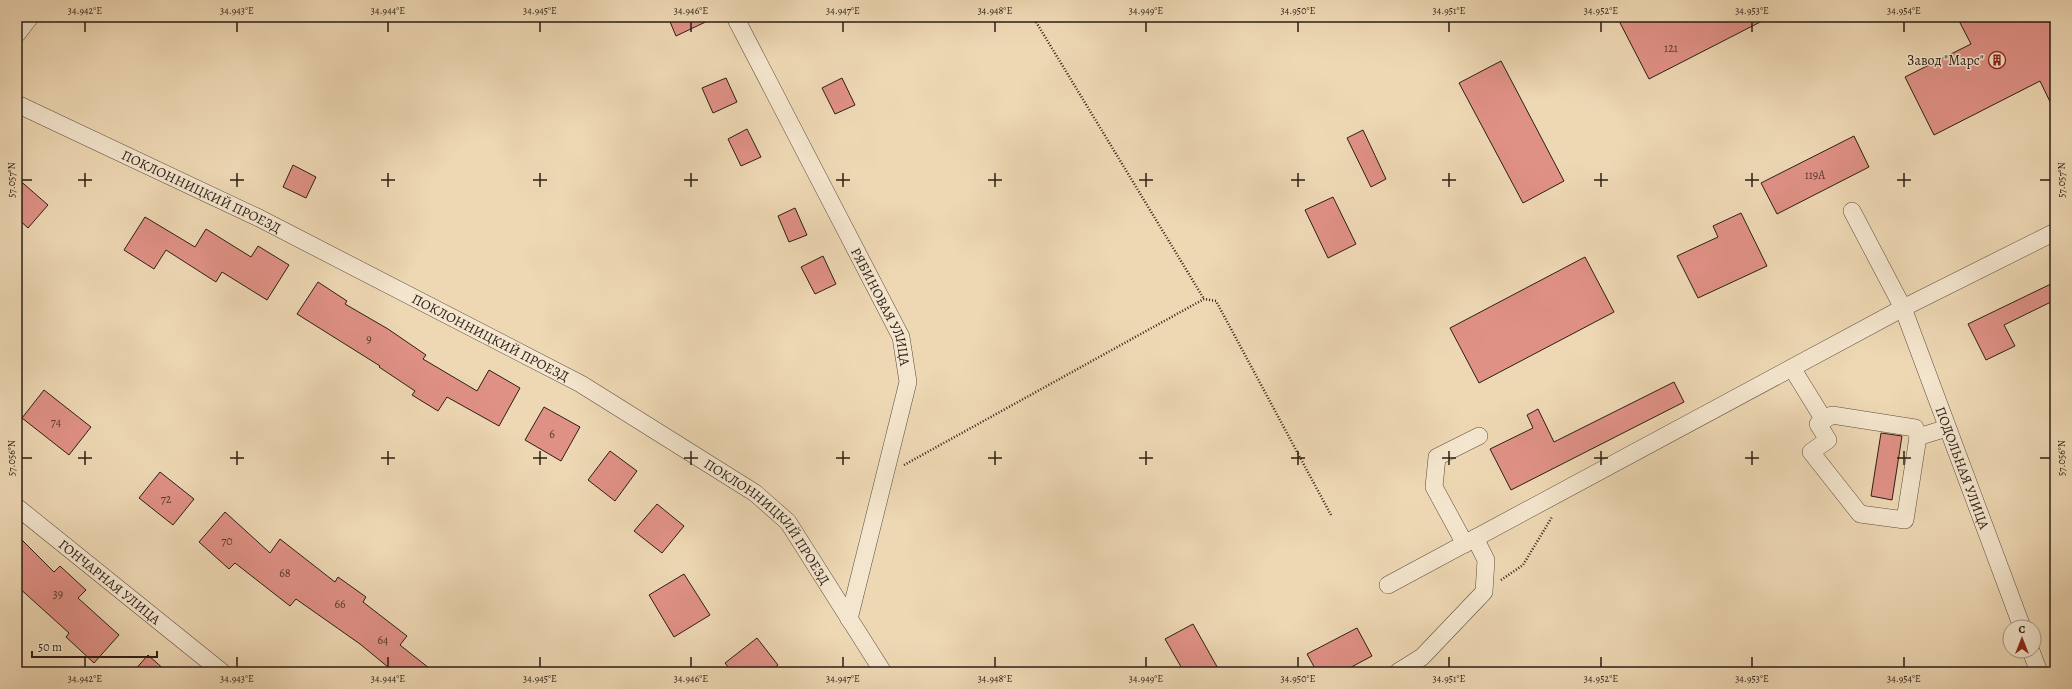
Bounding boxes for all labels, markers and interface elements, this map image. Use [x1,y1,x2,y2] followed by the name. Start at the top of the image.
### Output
[68,4,102,17] text: 34.942°E
[220,4,254,17] text: 34.943°E
[371,4,405,17] text: 34.944°E
[523,4,557,17] text: 34.945°E
[674,4,708,17] text: 34.946°E
[826,4,860,17] text: 34.947°E
[978,4,1012,17] text: 34.948°E
[1129,4,1163,17] text: 34.949°E
[1281,4,1316,17] text: 34.950°E
[1433,4,1466,17] text: 34.951°E
[1584,4,1618,17] text: 34.952°E
[1735,4,1769,17] text: 34.953°E
[1887,4,1921,17] text: 34.954°E
[1664,40,1678,56] house number: 121
[1987,50,2007,70] building icon: Завод "Марс"
[1907,51,1984,70] place label: Завод "Марс"
[118,146,284,238] street label: ПОКЛОННИЦКИЙ ПРОЕЗД
[5,162,18,198] text: 57.057°N
[2055,162,2068,198] text: 57.057°N
[1805,167,1826,183] house number: 119А
[846,244,914,368] street label: РЯБИНОВАЯ УЛИЦА
[408,289,572,386] street label: ПОКЛОННИЦКИЙ ПРОЕЗД
[366,331,372,347] house number: 9
[1931,404,1994,533] street label: ПОДОЛЬНАЯ УЛИЦА
[51,414,62,430] house number: 74
[549,426,555,442] house number: 6
[5,440,18,476] text: 57.056°N
[2055,440,2068,476] text: 57.056°N
[700,454,834,588] street label: ПОКЛОННИЦКИЙ ПРОЕЗД
[161,491,172,507] house number: 72
[221,533,233,549] house number: 70
[54,535,165,629] street label: ГОНЧАРНАЯ УЛИЦА
[279,565,291,581] house number: 68
[53,586,63,602] house number: 39
[334,596,346,612] house number: 66
[2002,619,2042,659] north arrow
[2019,622,2026,637] text: С
[378,632,389,648] house number: 64
[32,633,157,659] scale bar
[38,639,62,655] text: 50 m
[68,672,102,685] text: 34.942°E
[220,672,254,685] text: 34.943°E
[371,672,405,685] text: 34.944°E
[523,672,557,685] text: 34.945°E
[674,672,708,685] text: 34.946°E
[826,672,860,685] text: 34.947°E
[978,672,1012,685] text: 34.948°E
[1129,672,1163,685] text: 34.949°E
[1281,672,1316,685] text: 34.950°E
[1433,672,1466,685] text: 34.951°E
[1584,672,1618,685] text: 34.952°E
[1735,672,1769,685] text: 34.953°E
[1887,672,1921,685] text: 34.954°E

